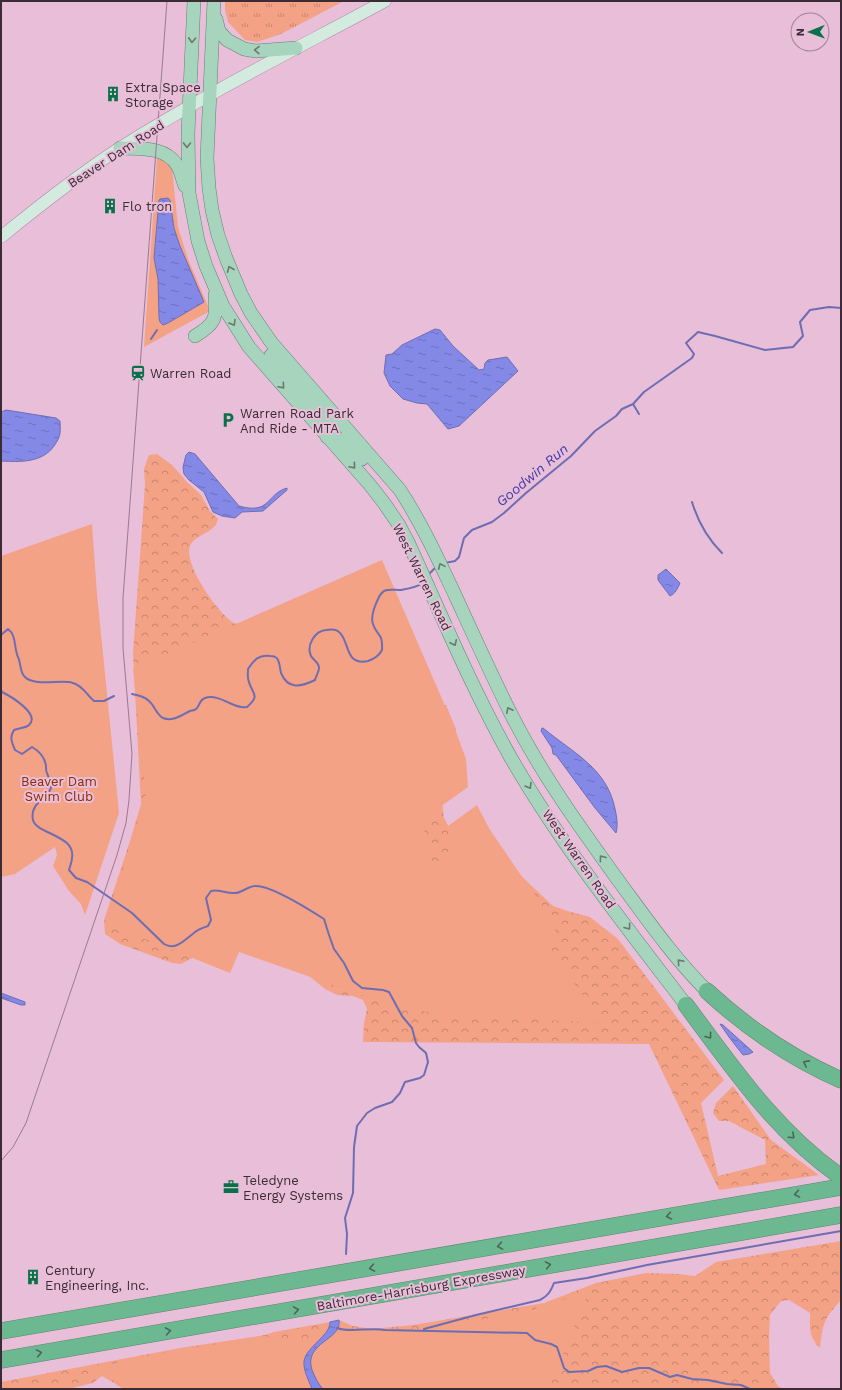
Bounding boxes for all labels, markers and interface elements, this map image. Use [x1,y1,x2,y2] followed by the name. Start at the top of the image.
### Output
[790,12,830,52] north arrow
[794,28,807,36] text: N
[188,37,196,43] one-way arrow
[254,46,260,54] one-way arrow
[125,80,201,110] place label: Extra Space Storage
[104,85,122,103] building icon: Extra Space Storage
[65,117,167,191] street label: Beaver Dam Road
[183,142,192,148] one-way arrow
[101,197,119,215] building icon: Flo tron
[122,199,172,214] place label: Flo tron
[227,265,235,272] one-way arrow
[228,319,236,326] one-way arrow
[129,364,147,382] station icon: Warren Road
[150,366,231,381] place label: Warren Road
[278,381,285,388] one-way arrow
[240,406,354,436] place label: Warren Road Park And Ride - MTA
[219,411,237,429] parking icon: Warren Road Park And Ride - MTA
[493,440,571,510] water label: Goodwin Run
[349,461,356,469] one-way arrow
[390,521,454,633] street label: West Warren Road
[438,562,446,570] one-way arrow
[449,638,457,646] one-way arrow
[506,707,514,714] one-way arrow
[21,774,97,804] park label: Beaver Dam Swim Club
[524,782,531,789] one-way arrow
[539,807,619,911] street label: West Warren Road
[600,856,607,863] one-way arrow
[623,923,630,930] one-way arrow
[678,960,685,967] one-way arrow
[705,1032,712,1039] one-way arrow
[803,1060,810,1068] one-way arrow
[787,1132,795,1139] one-way arrow
[243,1173,343,1203] place label: Teledyne Energy Systems
[222,1178,240,1196] office icon: Teledyne Energy Systems
[794,1189,800,1198] one-way arrow
[666,1211,672,1220] one-way arrow
[497,1241,503,1250] one-way arrow
[315,1262,527,1314] street label: Baltimore-Harrisburg Expressway
[545,1262,551,1270] one-way arrow
[45,1263,149,1293] place label: Century Engineering, Inc.
[369,1263,375,1272] one-way arrow
[24,1268,42,1286] building icon: Century Engineering, Inc.
[293,1306,299,1314] one-way arrow
[164,1328,171,1336] one-way arrow
[36,1350,43,1358] one-way arrow

